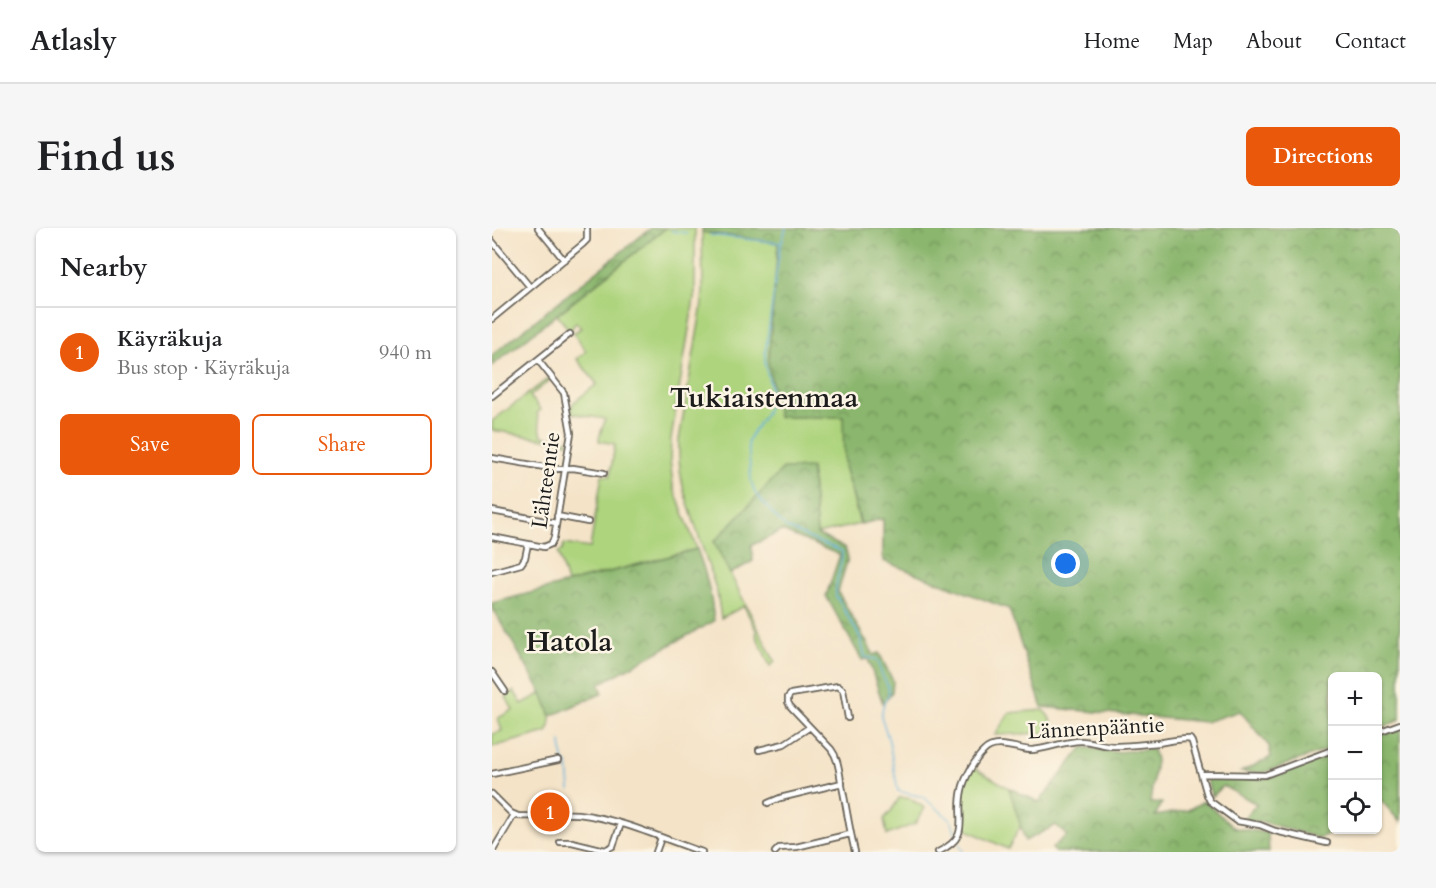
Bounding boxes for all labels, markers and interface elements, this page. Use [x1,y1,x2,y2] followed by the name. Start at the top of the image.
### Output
[30,22,117,60] text: Atlasly
[1084,27,1140,56] text: Home
[1173,27,1213,56] text: Map
[1246,27,1302,56] text: About
[1335,27,1406,56] text: Contact
[1246,127,1400,186] button: Directions
[36,128,176,185] text: Find us
[60,250,148,285] text: Nearby
[117,324,223,354] text: Käyräkuja
[74,339,85,366] text: 1
[379,339,432,366] text: 940 m
[117,354,290,381] text: Bus stop · Käyräkuja
[670,379,858,417] district label: Tukiaistenmaa
[60,414,240,475] button: Save
[252,414,432,475] button: Share
[524,430,568,531] street label: Lähteentie
[1051,549,1080,578] your location
[526,623,612,661] district label: Hatola
[1328,672,1382,834] map controls
[1328,672,1382,726] button: +
[1027,709,1165,747] street label: Lännenpääntie
[1328,726,1382,780] button: −
[1328,780,1382,834] button: locate
[530,790,570,834] pin: 1

